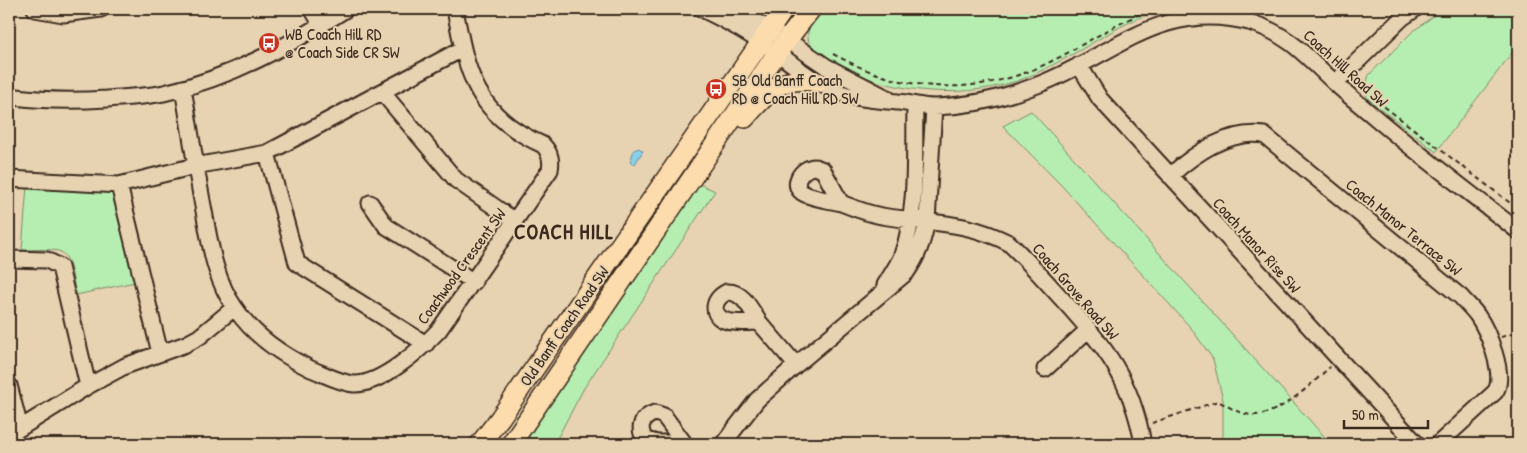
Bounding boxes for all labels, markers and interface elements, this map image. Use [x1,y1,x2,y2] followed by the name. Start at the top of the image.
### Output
[285,23,400,63] place label: WB Coach Hill RD @ Coach Side CR SW
[1299,24,1393,112] street label: Coach Hill Road SW
[257,31,281,55] bus stop icon: WB Coach Hill RD @ Coach Side CR SW
[732,69,859,109] place label: SB Old Banff Coach RD @ Coach Hill RD SW
[704,77,728,101] bus stop icon: SB Old Banff Coach RD @ Coach Hill RD SW
[1341,173,1467,281] street label: Coach Manor Terrace SW
[1208,192,1306,298] street label: Coach Manor Rise SW
[411,203,511,328] street label: Coachwood Crescent SW
[514,217,614,246] district label: COACH HILL
[1028,238,1124,344] street label: Coach Grove Road SW
[514,261,614,390] street label: Old Banff Coach Road SW
[1344,398,1428,430] scale bar
[1352,404,1379,425] text: 50 m

